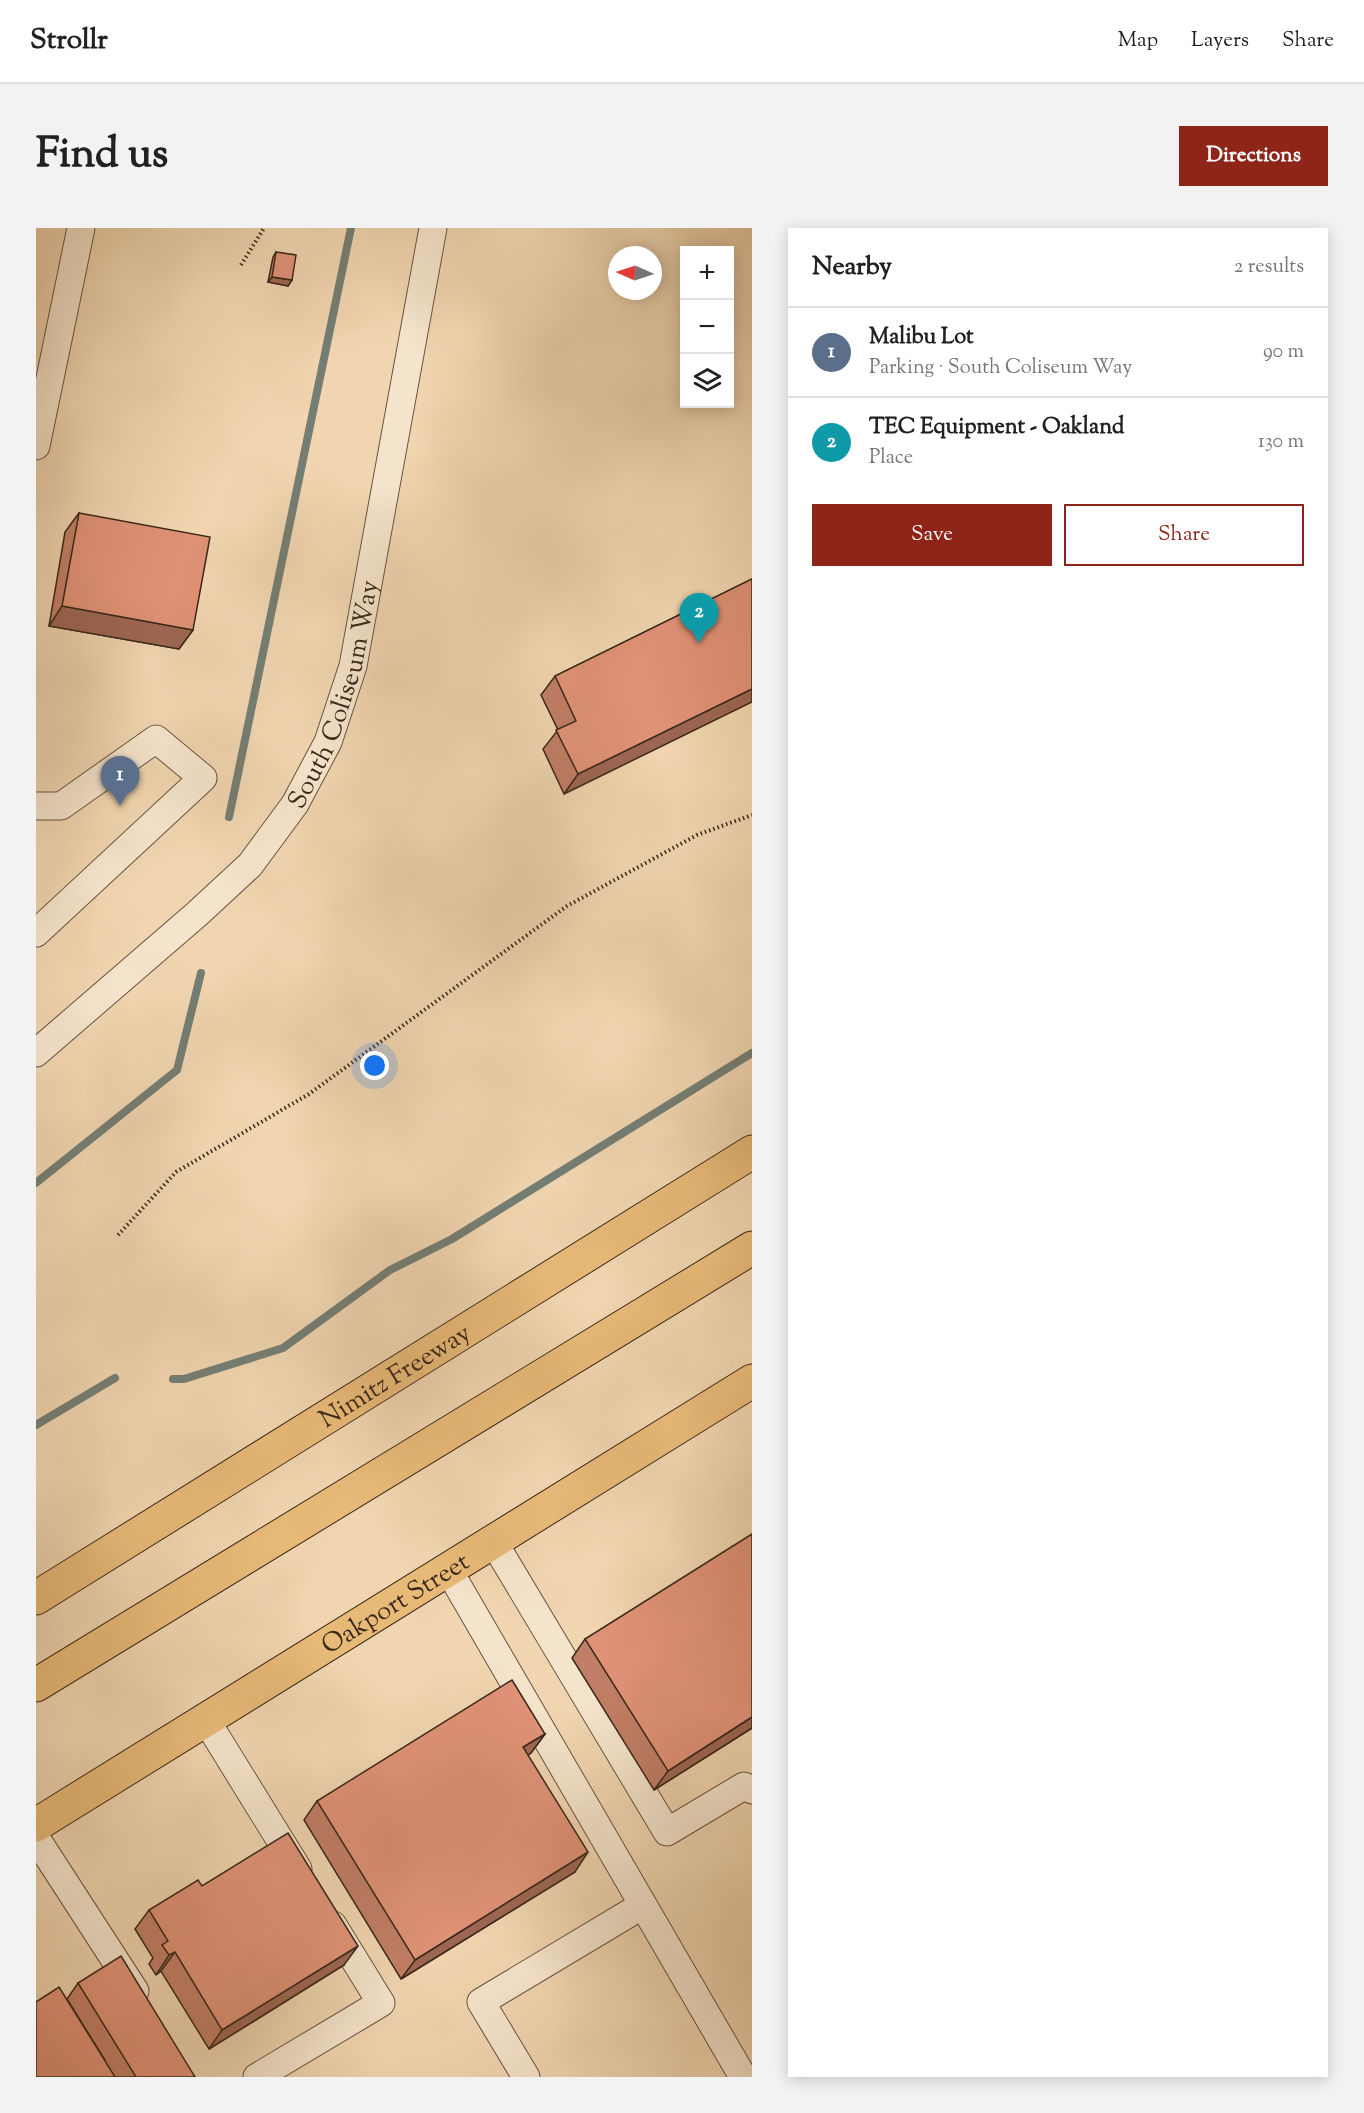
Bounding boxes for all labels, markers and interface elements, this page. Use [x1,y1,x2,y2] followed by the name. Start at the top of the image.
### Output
[30,21,108,61] text: Strollr
[1118,26,1158,56] text: Map
[1191,26,1249,56] text: Layers
[1282,26,1334,56] text: Share
[36,126,168,186] text: Find us
[1179,126,1328,186] button: Directions
[608,246,662,300] north arrow
[680,246,734,408] map controls
[680,246,734,300] button: +
[812,249,892,286] text: Nearby
[1234,253,1304,282] text: 2 results
[680,300,734,354] button: −
[869,322,974,354] text: Malibu Lot
[828,338,835,367] text: 1
[1263,338,1304,367] text: 90 m
[680,354,734,408] button: layers
[869,354,1132,383] text: Parking · South Coliseum Way
[869,412,1124,444] text: TEC Equipment - Oakland
[827,428,836,457] text: 2
[1258,428,1304,457] text: 130 m
[869,444,913,473] text: Place
[812,504,1052,566] button: Save
[1064,504,1304,566] button: Share
[280,578,389,816] street label: South Coliseum Way
[680,594,718,643] pin: 2
[100,756,140,806] pin: 1
[360,1051,389,1080] your location
[312,1316,479,1438] street label: Nimitz Freeway
[315,1545,477,1665] street label: Oakport Street

